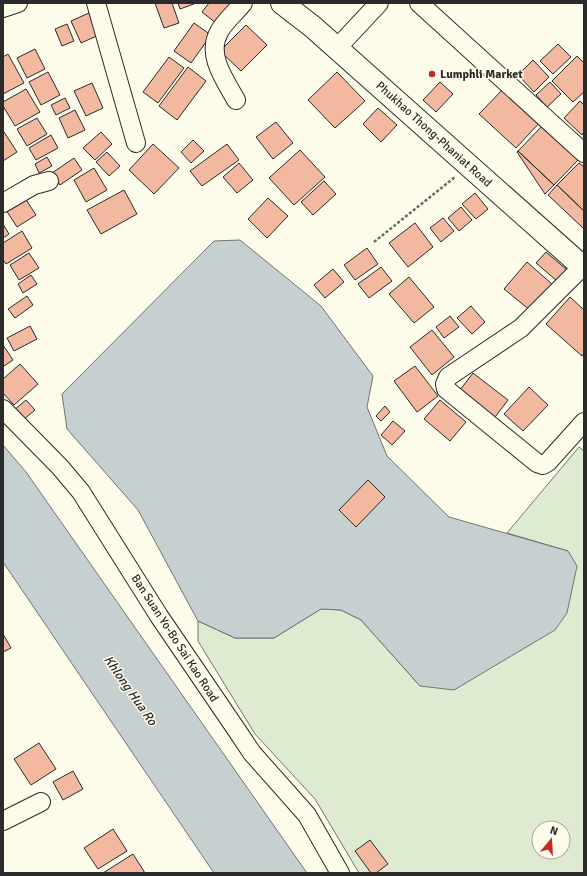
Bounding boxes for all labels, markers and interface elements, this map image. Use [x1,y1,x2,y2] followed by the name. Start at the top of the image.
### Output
[440,67,523,82] place label: Lumphli Market
[427,69,437,79] marker: Lumphli Market
[373,78,495,190] street label: Phukhao Thong-Phaniat Road
[128,572,222,705] street label: Ban Suan Yo-Bo Sai Kao Road
[100,652,161,730] water label: Khlong Hua Ro
[531,820,571,860] north arrow
[548,824,560,838] text: N

